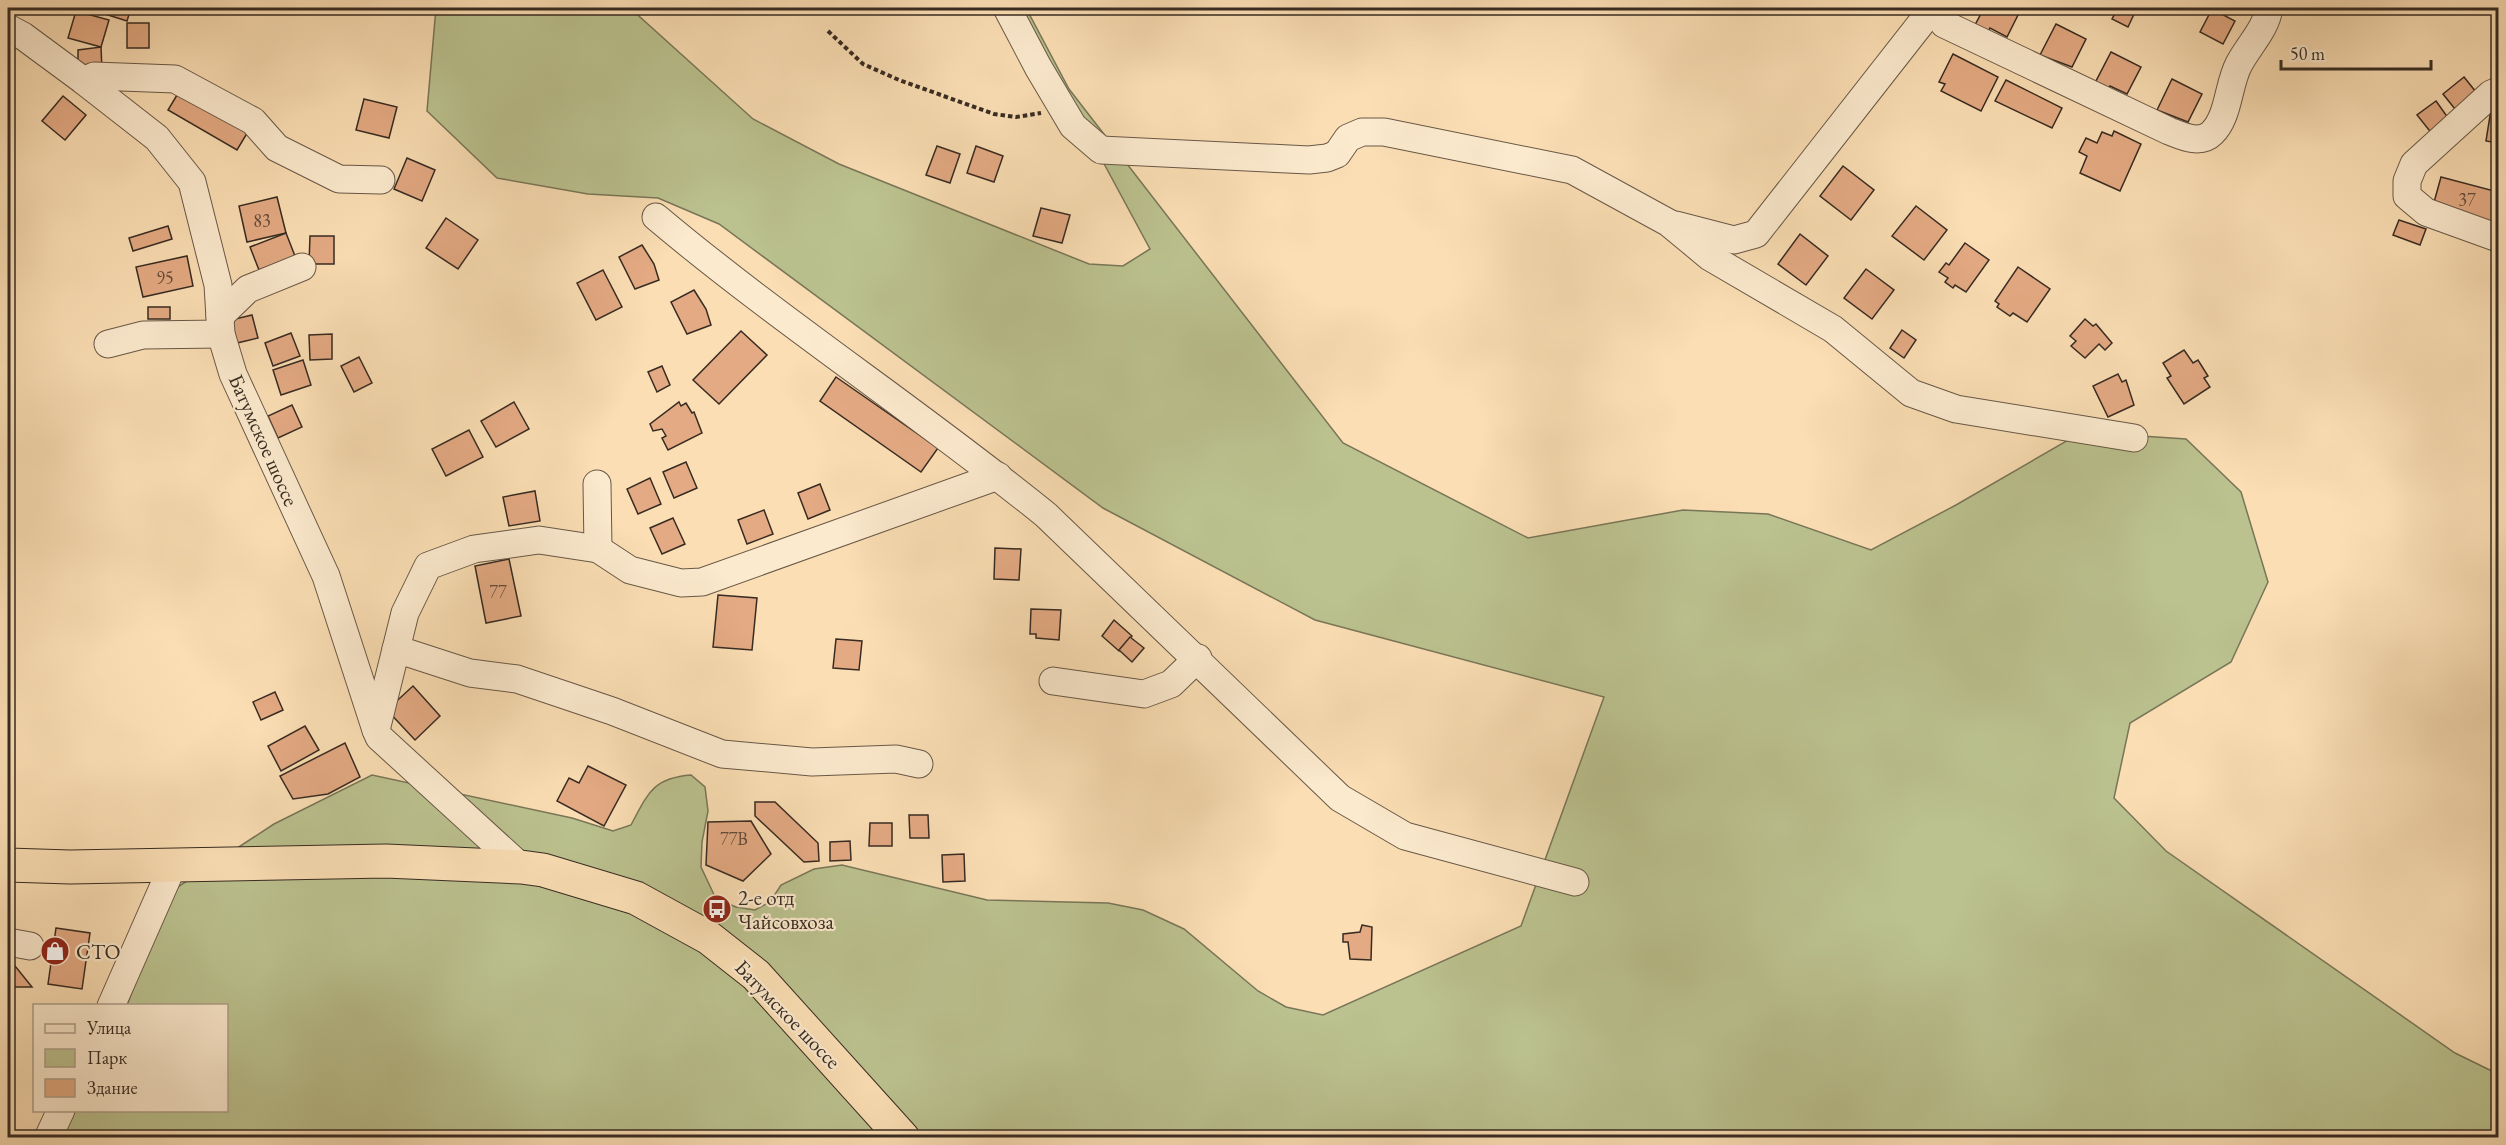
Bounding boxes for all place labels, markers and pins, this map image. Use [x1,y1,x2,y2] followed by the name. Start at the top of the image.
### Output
[738,884,834,935] place label: 2-е отд Чайсовхоза
[701,893,733,925] bus stop icon: 2-е отд Чайсовхоза
[39,935,71,967] shop icon: СТО
[76,938,121,965] place label: СТО

